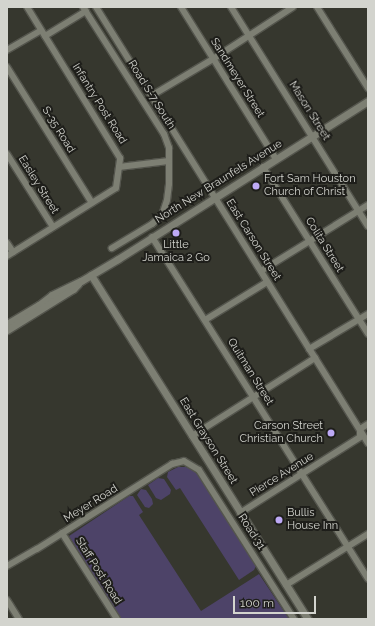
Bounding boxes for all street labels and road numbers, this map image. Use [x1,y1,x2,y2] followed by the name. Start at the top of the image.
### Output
[207,36,267,120] street label: Sandmeyer Street
[125,58,177,132] street label: Road S-7 South
[69,61,129,147] street label: Infantry Post Road
[286,79,332,143] street label: Mason Street
[39,104,77,156] street label: S-35 Road
[153,137,285,227] street label: North New Braunfels Avenue
[15,153,61,217] street label: Easley Street
[223,197,283,283] street label: East Carson Street
[302,215,346,275] street label: Colita Street
[224,336,276,408] street label: Quitman Street
[176,395,240,487] street label: East Grayson Street
[247,450,317,500] street label: Pierce Avenue
[62,482,120,526] street label: Meyer Road
[235,512,267,552] street label: Road 31
[72,535,124,607] street label: Staff Post Road

